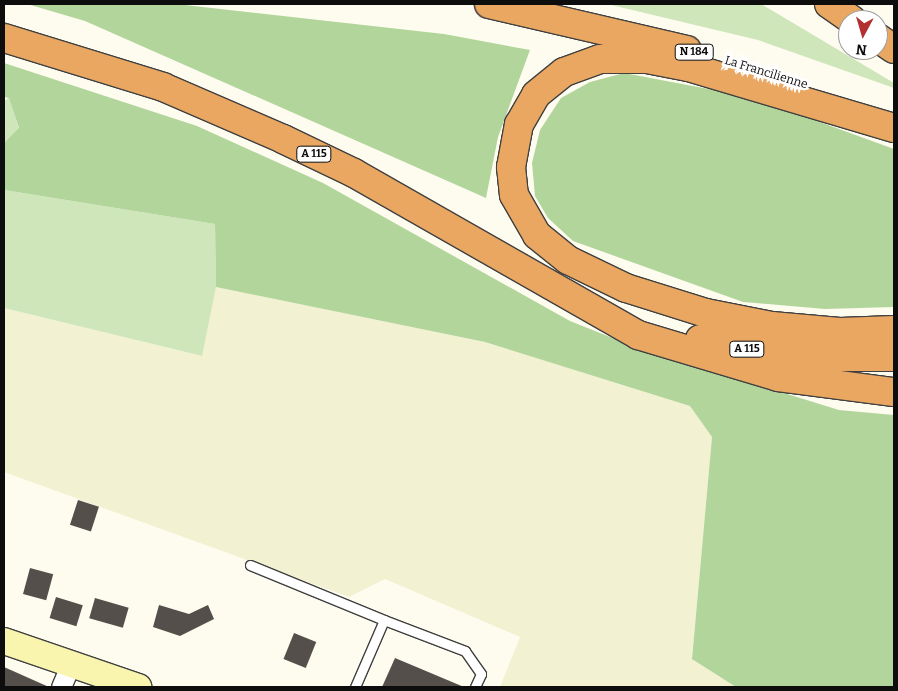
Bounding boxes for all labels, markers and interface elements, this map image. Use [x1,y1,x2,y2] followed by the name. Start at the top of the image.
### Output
[838,10,888,60] north arrow
[855,40,868,58] text: N
[674,44,714,61] road number: N 184
[723,54,809,92] street label: La Francilienne
[295,146,333,162] road number: A 115
[728,340,766,358] road number: A 115

